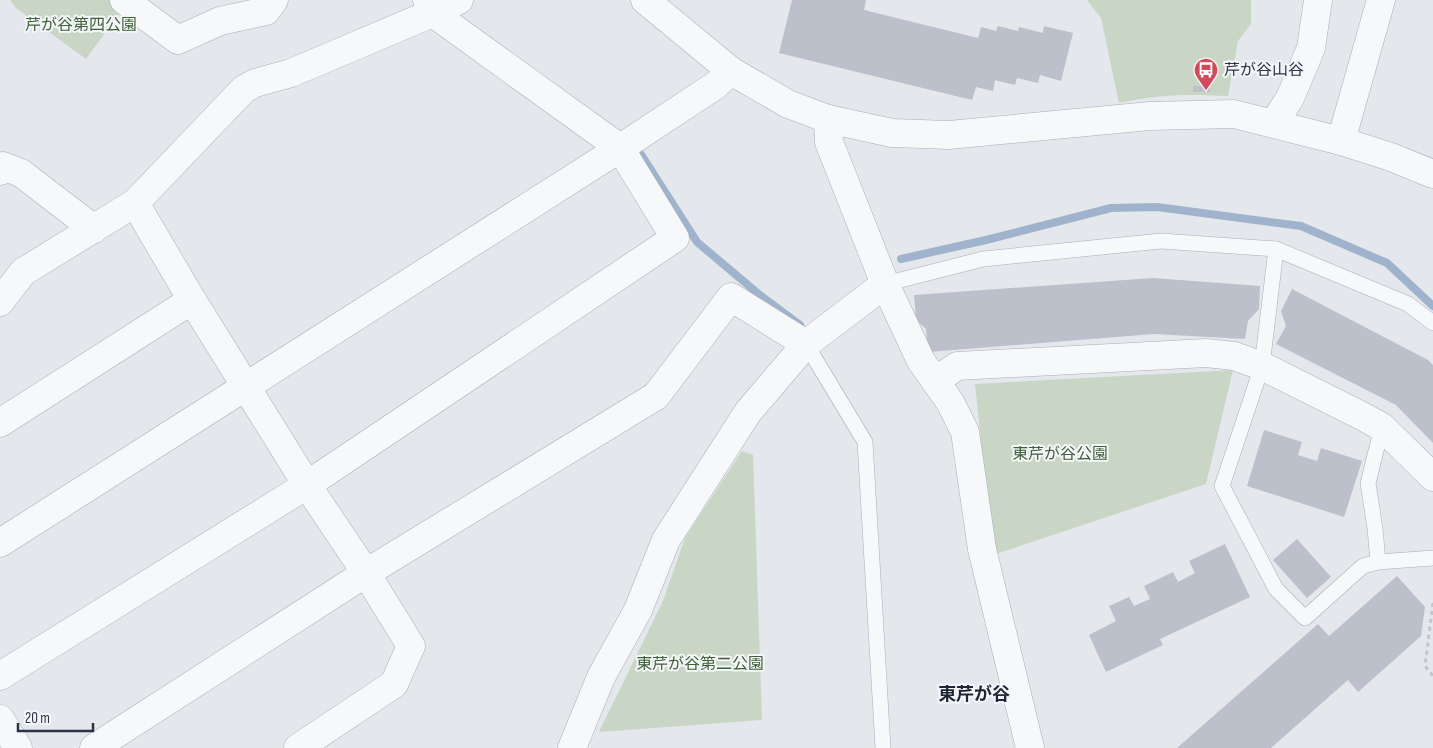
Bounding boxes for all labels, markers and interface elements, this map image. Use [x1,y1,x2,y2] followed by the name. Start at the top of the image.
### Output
[25,16,137,35] park label: 芹が谷第四公園
[1193,57,1219,91] bus stop icon: 芹が谷山谷
[1224,61,1304,80] place label: 芹が谷山谷
[1012,445,1108,464] park label: 東芹が谷公園
[636,655,764,674] park label: 東芹が谷第二公園
[938,684,1010,705] district label: 東芹が谷
[18,700,92,732] scale bar
[25,709,50,728] text: 20 m

